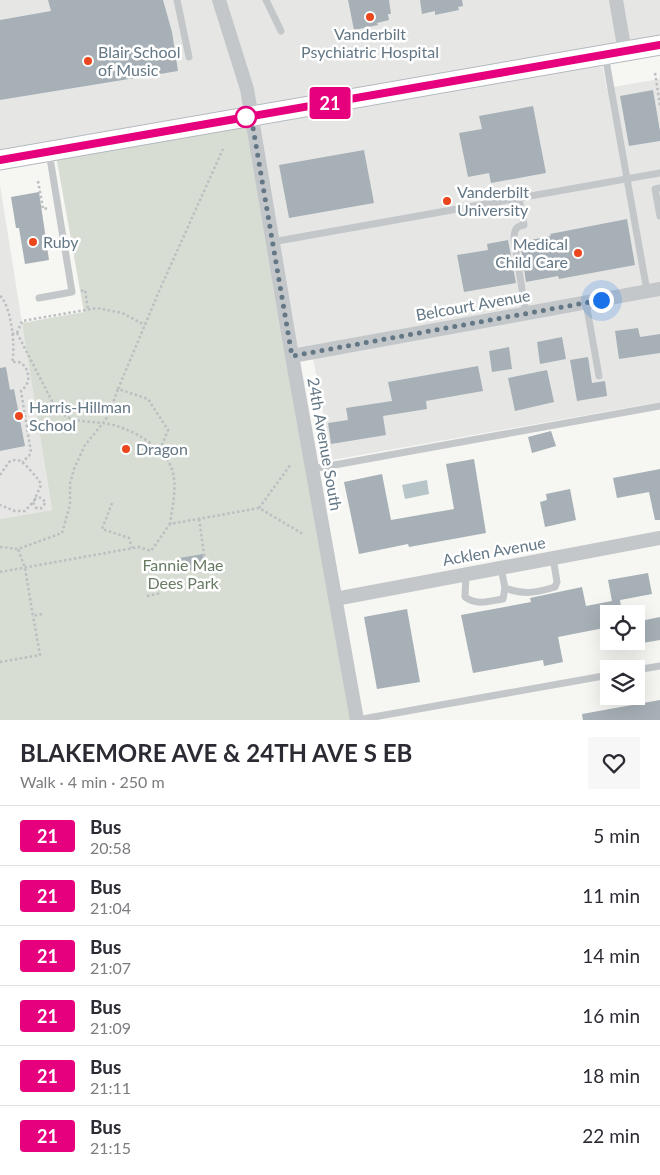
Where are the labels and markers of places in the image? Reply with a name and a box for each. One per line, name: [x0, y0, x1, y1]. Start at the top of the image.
marker: Vanderbilt Psychiatric Hospital: [364, 11, 376, 23]
place label: Vanderbilt Psychiatric Hospital: [301, 24, 439, 61]
place label: Blair School of Music: [98, 42, 180, 79]
marker: Blair School of Music: [82, 55, 94, 67]
unlabelled marker: [235, 106, 257, 128]
place label: Vanderbilt University: [457, 182, 529, 219]
marker: Vanderbilt University: [441, 195, 453, 207]
place label: Ruby: [43, 232, 79, 251]
place label: Medical Child Care: [495, 234, 568, 271]
marker: Ruby: [27, 236, 39, 248]
marker: Medical Child Care: [572, 247, 584, 259]
place label: Harris-Hillman School: [29, 397, 131, 434]
marker: Harris-Hillman School: [13, 410, 25, 422]
place label: Dragon: [136, 439, 188, 458]
marker: Dragon: [120, 443, 132, 455]

